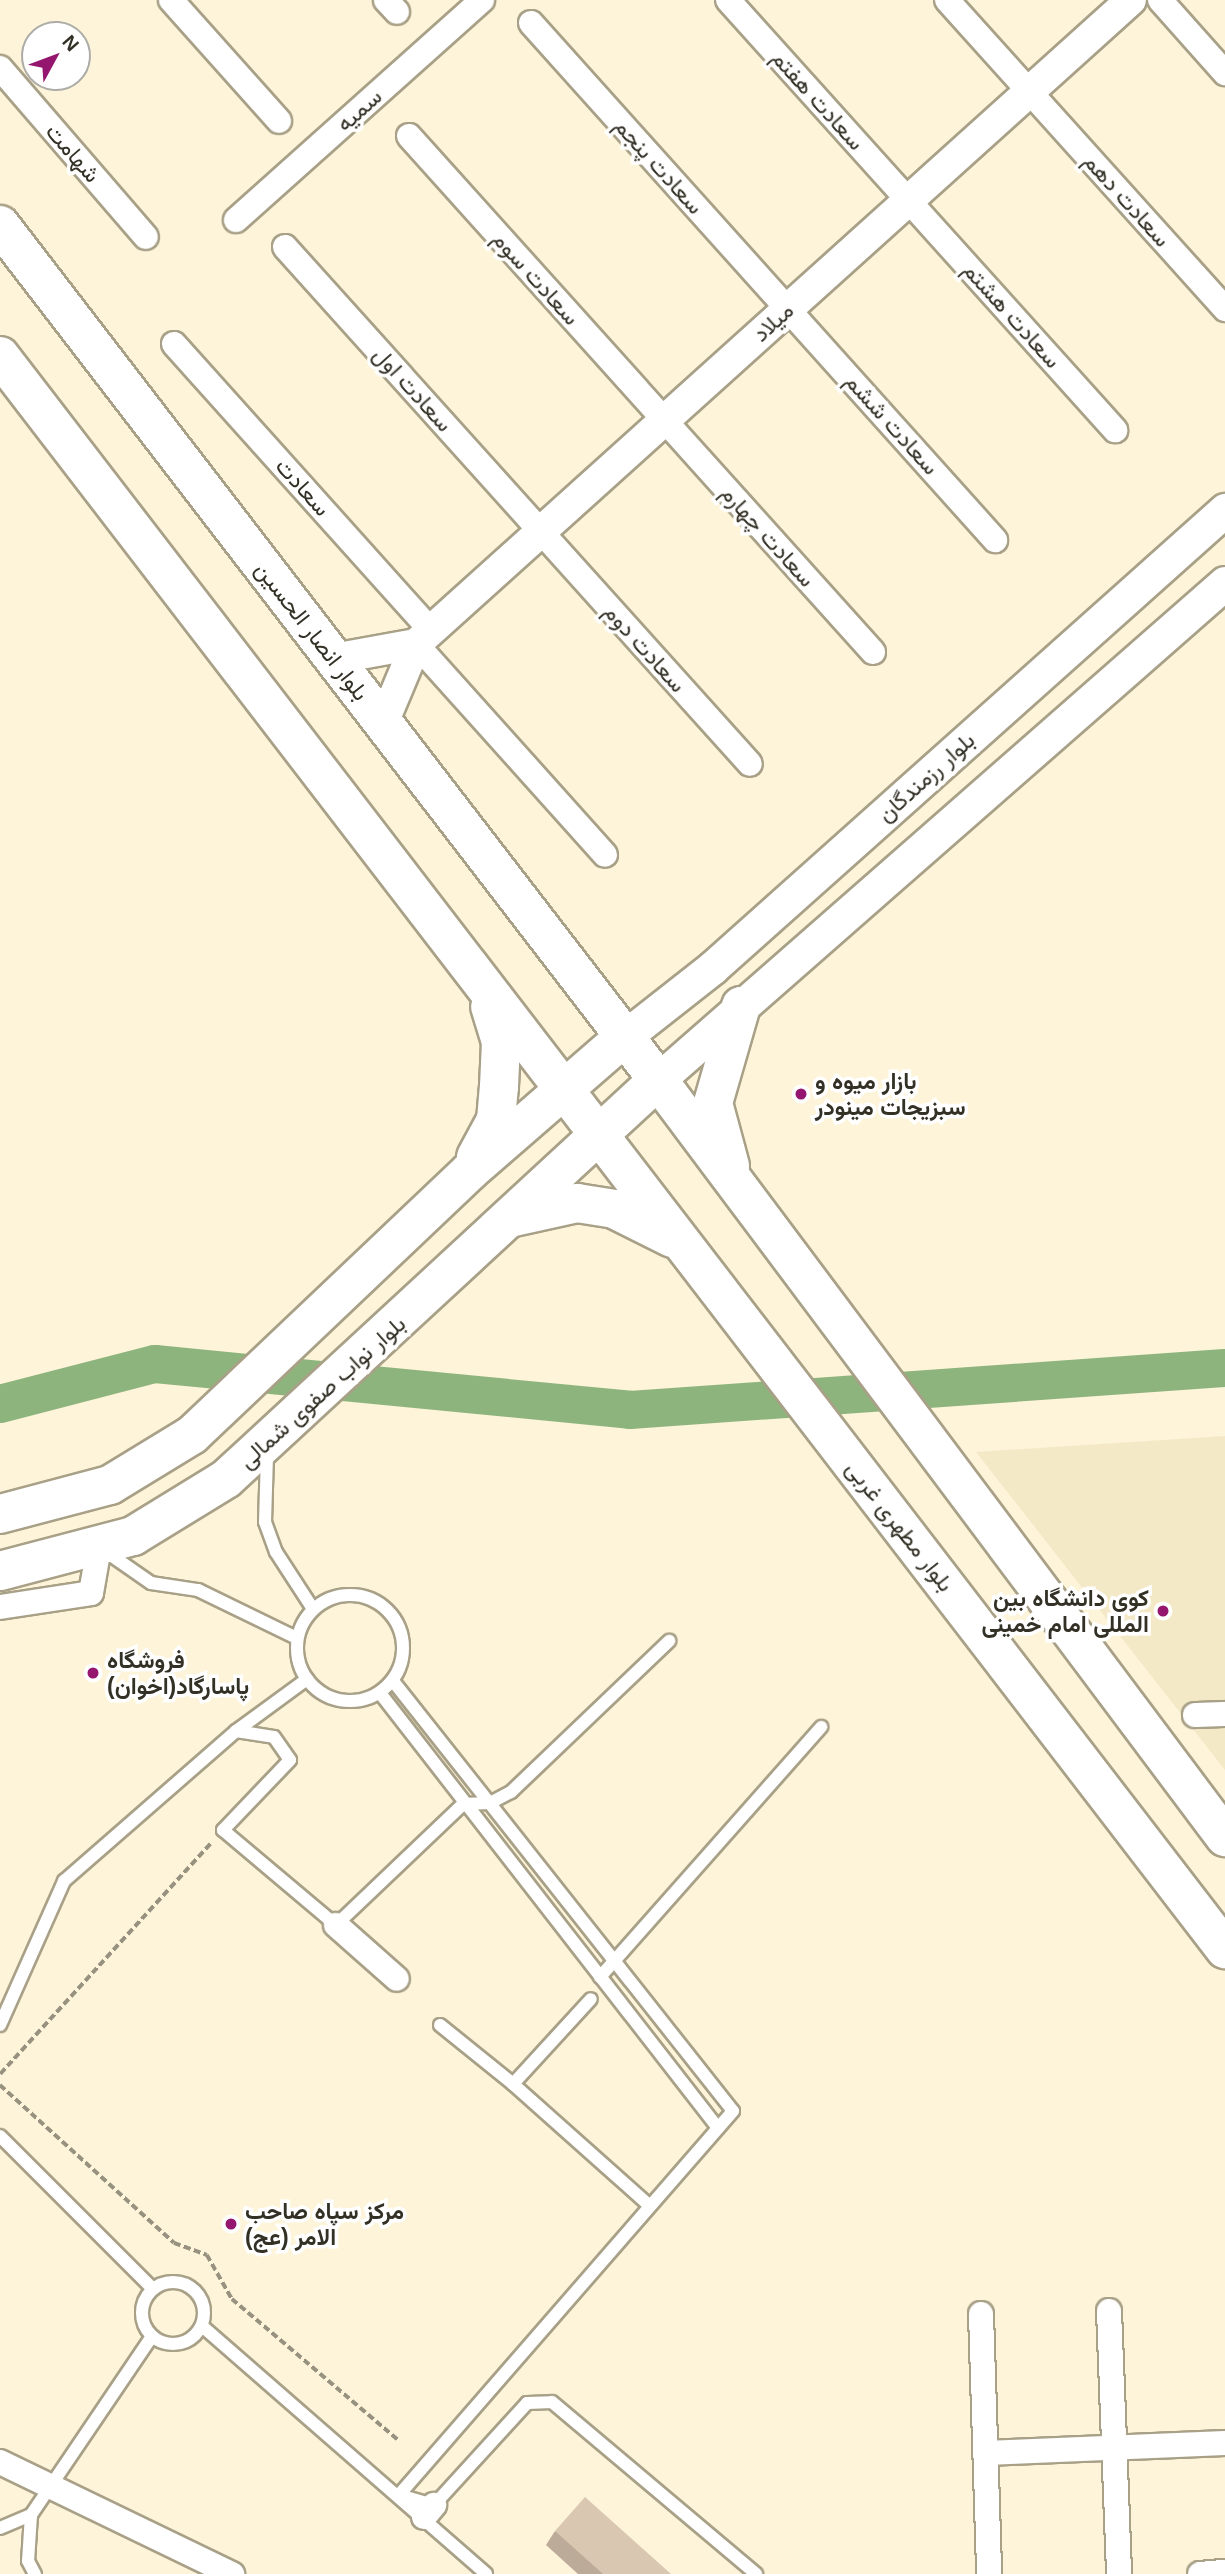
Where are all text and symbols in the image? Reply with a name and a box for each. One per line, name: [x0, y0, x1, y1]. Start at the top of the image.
north arrow: [21, 21, 91, 91]
text: N: [58, 31, 83, 55]
street label: سعادت هفتم: [766, 44, 870, 156]
street label: سمیه: [331, 82, 387, 138]
street label: سعادت پنجم: [609, 112, 709, 220]
street label: شهامت: [40, 118, 106, 188]
street label: سعادت دهم: [1078, 148, 1176, 252]
street label: سعادت سوم: [487, 225, 585, 331]
street label: سعادت هشتم: [957, 256, 1067, 374]
street label: میلاد: [747, 297, 799, 347]
street label: سعادت اول: [368, 341, 458, 437]
street label: سعادت ششم: [839, 368, 945, 480]
street label: سعادت: [270, 452, 336, 522]
street label: سعادت چهارم: [715, 479, 821, 593]
street label: بلوار انصار الحسین: [249, 556, 375, 706]
street label: سعادت دوم: [598, 598, 692, 698]
street label: بلوار رزمندگان: [872, 726, 980, 828]
place label: بازار میوه و سبزیجات مینودر: [815, 1067, 966, 1121]
marker: بازار میوه و سبزیجات مینودر: [793, 1086, 809, 1102]
street label: بلوار نواب صفوی شمالی: [233, 1310, 411, 1474]
street label: بلوار مطهری غربی: [840, 1455, 960, 1597]
place label: کوی دانشگاه بین المللی امام خمینی: [981, 1584, 1149, 1638]
marker: کوی دانشگاه بین المللی امام خمینی: [1155, 1603, 1171, 1619]
place label: فروشگاه پاسارگاد(اخوان): [107, 1646, 249, 1700]
marker: فروشگاه پاسارگاد(اخوان): [85, 1665, 101, 1681]
place label: مرکز سپاه صاحب الامر (عج): [245, 2197, 404, 2251]
marker: مرکز سپاه صاحب الامر (عج): [223, 2216, 239, 2232]

